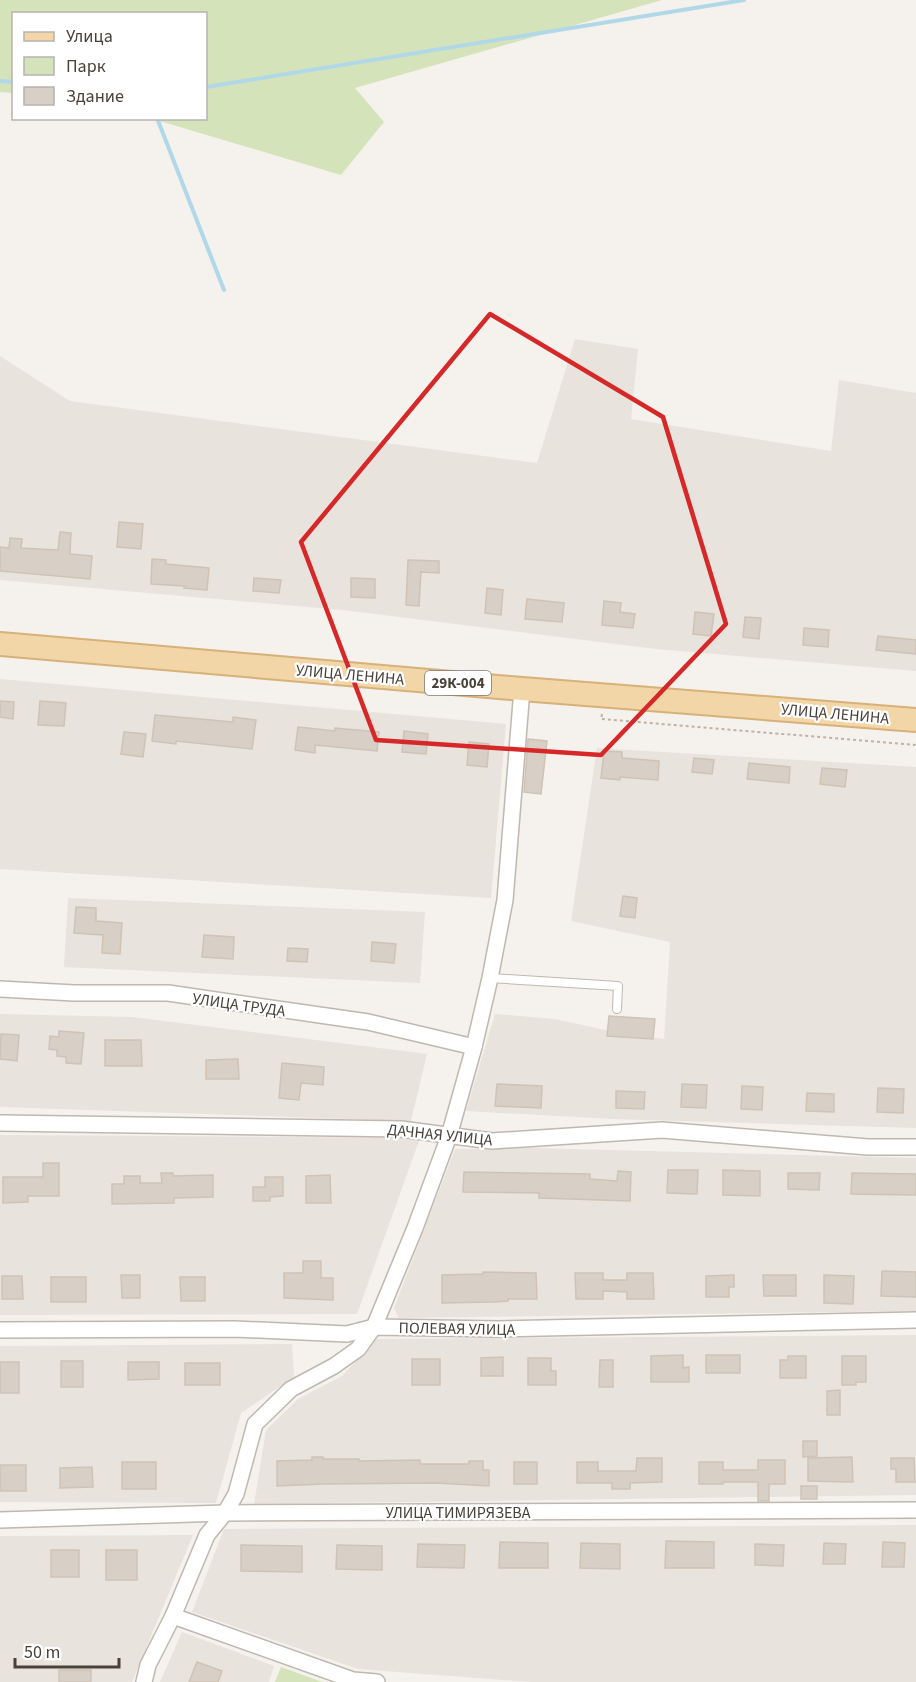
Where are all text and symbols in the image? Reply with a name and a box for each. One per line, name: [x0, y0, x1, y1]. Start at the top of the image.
legend: [12, 12, 207, 120]
text: Улица: [66, 24, 113, 49]
text: Парк: [66, 54, 106, 79]
text: Здание: [66, 84, 124, 109]
street label: УЛИЦА ЛЕНИНА: [295, 659, 405, 691]
road number: 29К-004: [425, 671, 491, 695]
street label: УЛИЦА ЛЕНИНА: [780, 698, 890, 730]
street label: УЛИЦА ТРУДА: [191, 988, 287, 1022]
street label: ДАЧНАЯ УЛИЦА: [386, 1119, 494, 1151]
street label: ПОЛЕВАЯ УЛИЦА: [398, 1317, 516, 1341]
street label: УЛИЦА ТИМИРЯЗЕВА: [386, 1502, 531, 1524]
scale bar: [15, 1631, 118, 1669]
text: 50 m: [24, 1640, 60, 1665]

